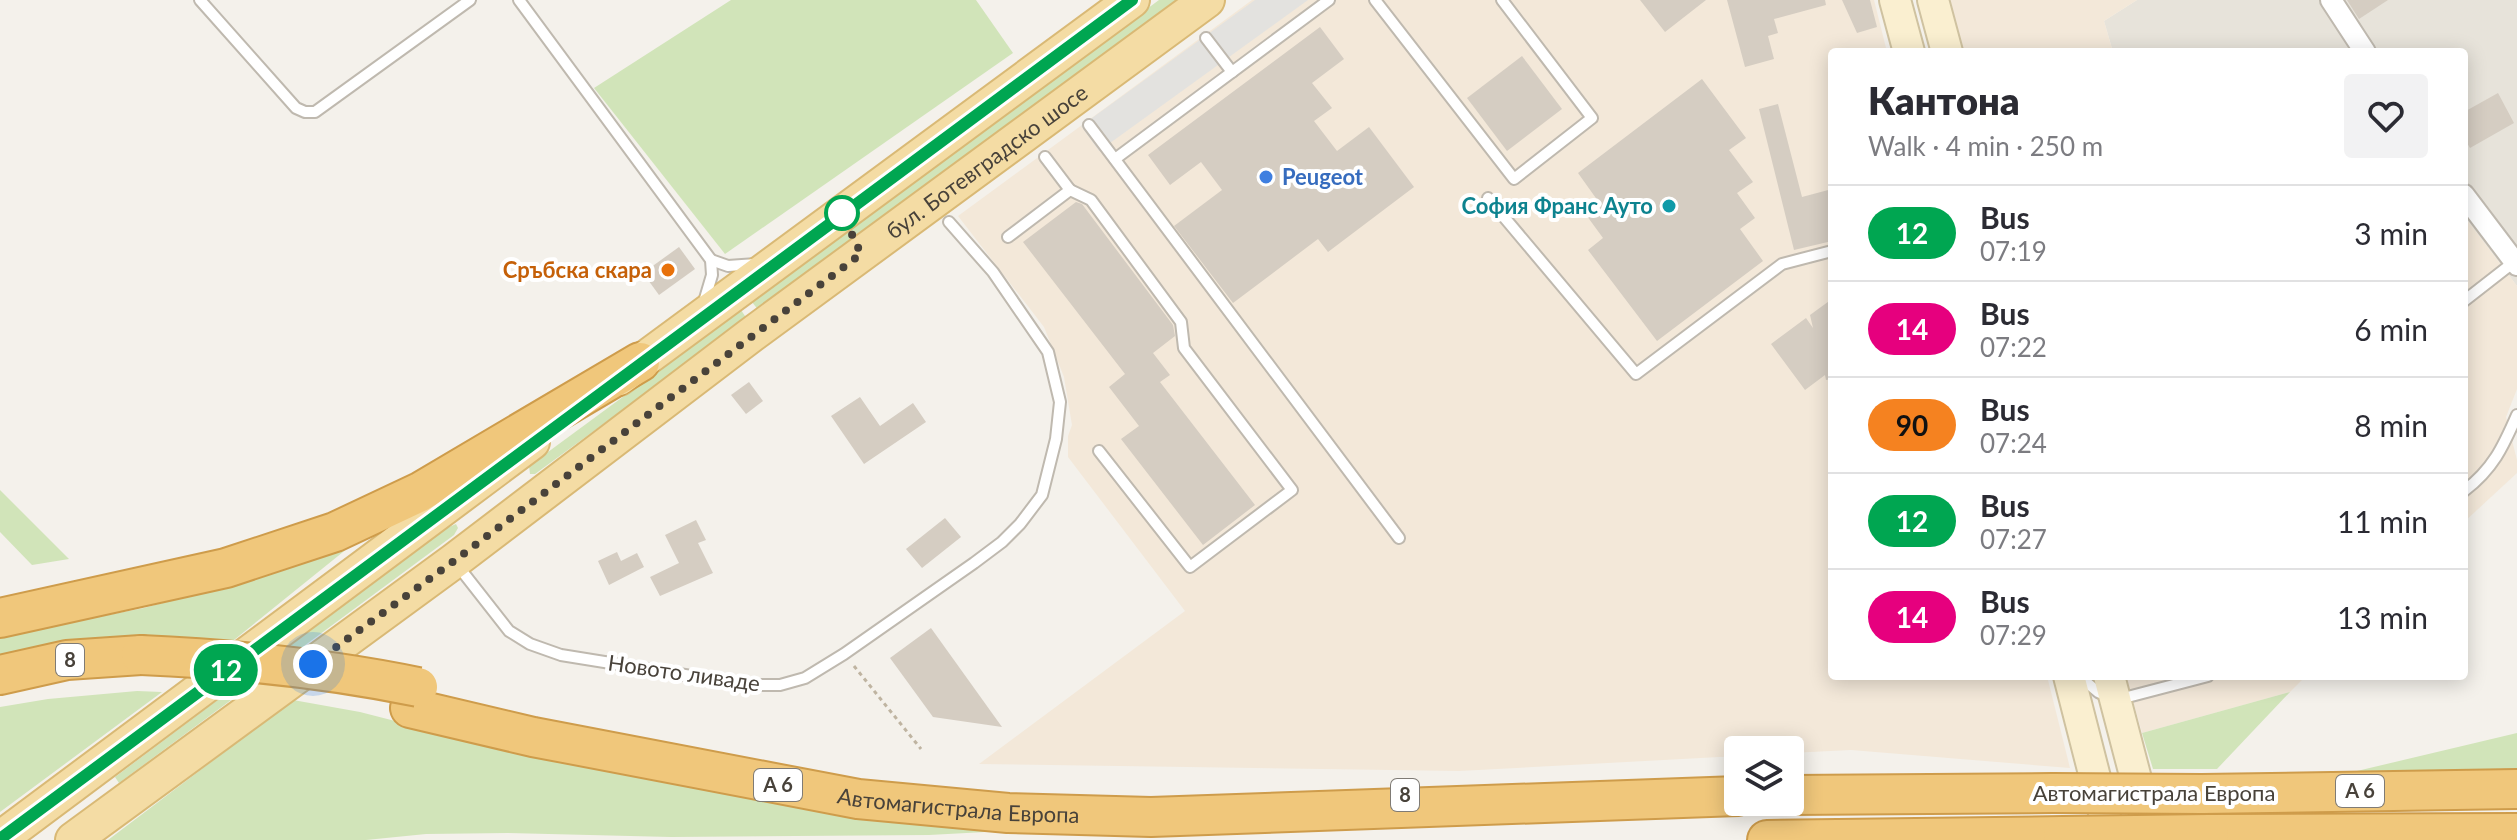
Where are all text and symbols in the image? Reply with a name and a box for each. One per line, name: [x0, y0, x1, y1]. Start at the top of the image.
button: heart: [2344, 74, 2428, 158]
text: Кантона: [1868, 77, 2020, 123]
street label: бул. Ботевградско шосе: [880, 78, 1093, 244]
text: Walk · 4 min · 250 m: [1868, 130, 2103, 162]
place label: Peugeot: [1282, 163, 1364, 190]
marker: Peugeot: [1257, 168, 1275, 186]
place label: София Франс Ауто: [1462, 192, 1653, 219]
unlabelled marker: [825, 196, 859, 230]
marker: София Франс Ауто: [1660, 197, 1678, 215]
text: Bus: [1980, 199, 2030, 235]
text: 3 min: [2354, 215, 2428, 251]
text: 12: [1896, 216, 1928, 250]
text: 07:19: [1980, 235, 2047, 267]
place label: Сръбска скара: [503, 256, 652, 283]
marker: Сръбска скара: [659, 261, 677, 279]
text: Bus: [1980, 295, 2030, 331]
text: 6 min: [2354, 311, 2428, 347]
text: 14: [1896, 312, 1928, 346]
text: 07:22: [1980, 331, 2047, 363]
text: Bus: [1980, 391, 2030, 427]
text: 8 min: [2354, 407, 2428, 443]
text: 90: [1896, 408, 1928, 442]
text: 07:24: [1980, 427, 2047, 459]
text: Bus: [1980, 487, 2030, 523]
text: 11 min: [2337, 503, 2428, 539]
text: 12: [1896, 504, 1928, 538]
text: 07:27: [1980, 523, 2047, 555]
text: Bus: [1980, 583, 2030, 619]
text: 13 min: [2337, 599, 2428, 635]
text: 14: [1896, 600, 1928, 634]
text: 07:29: [1980, 619, 2047, 651]
road number: 8: [56, 644, 84, 676]
line badge: 12: [190, 644, 262, 696]
your location: [293, 644, 333, 684]
street label: Новото ливаде: [606, 648, 762, 697]
text: 12: [210, 653, 242, 687]
map controls: [1724, 736, 1804, 816]
button: layers: [1724, 736, 1804, 816]
road number: A 6: [754, 769, 802, 801]
road number: A 6: [2336, 775, 2384, 807]
road number: 8: [1391, 779, 1419, 811]
street label: Автомагистрала Европа: [2033, 779, 2275, 806]
street label: Автомагистрала Европа: [835, 781, 1080, 828]

